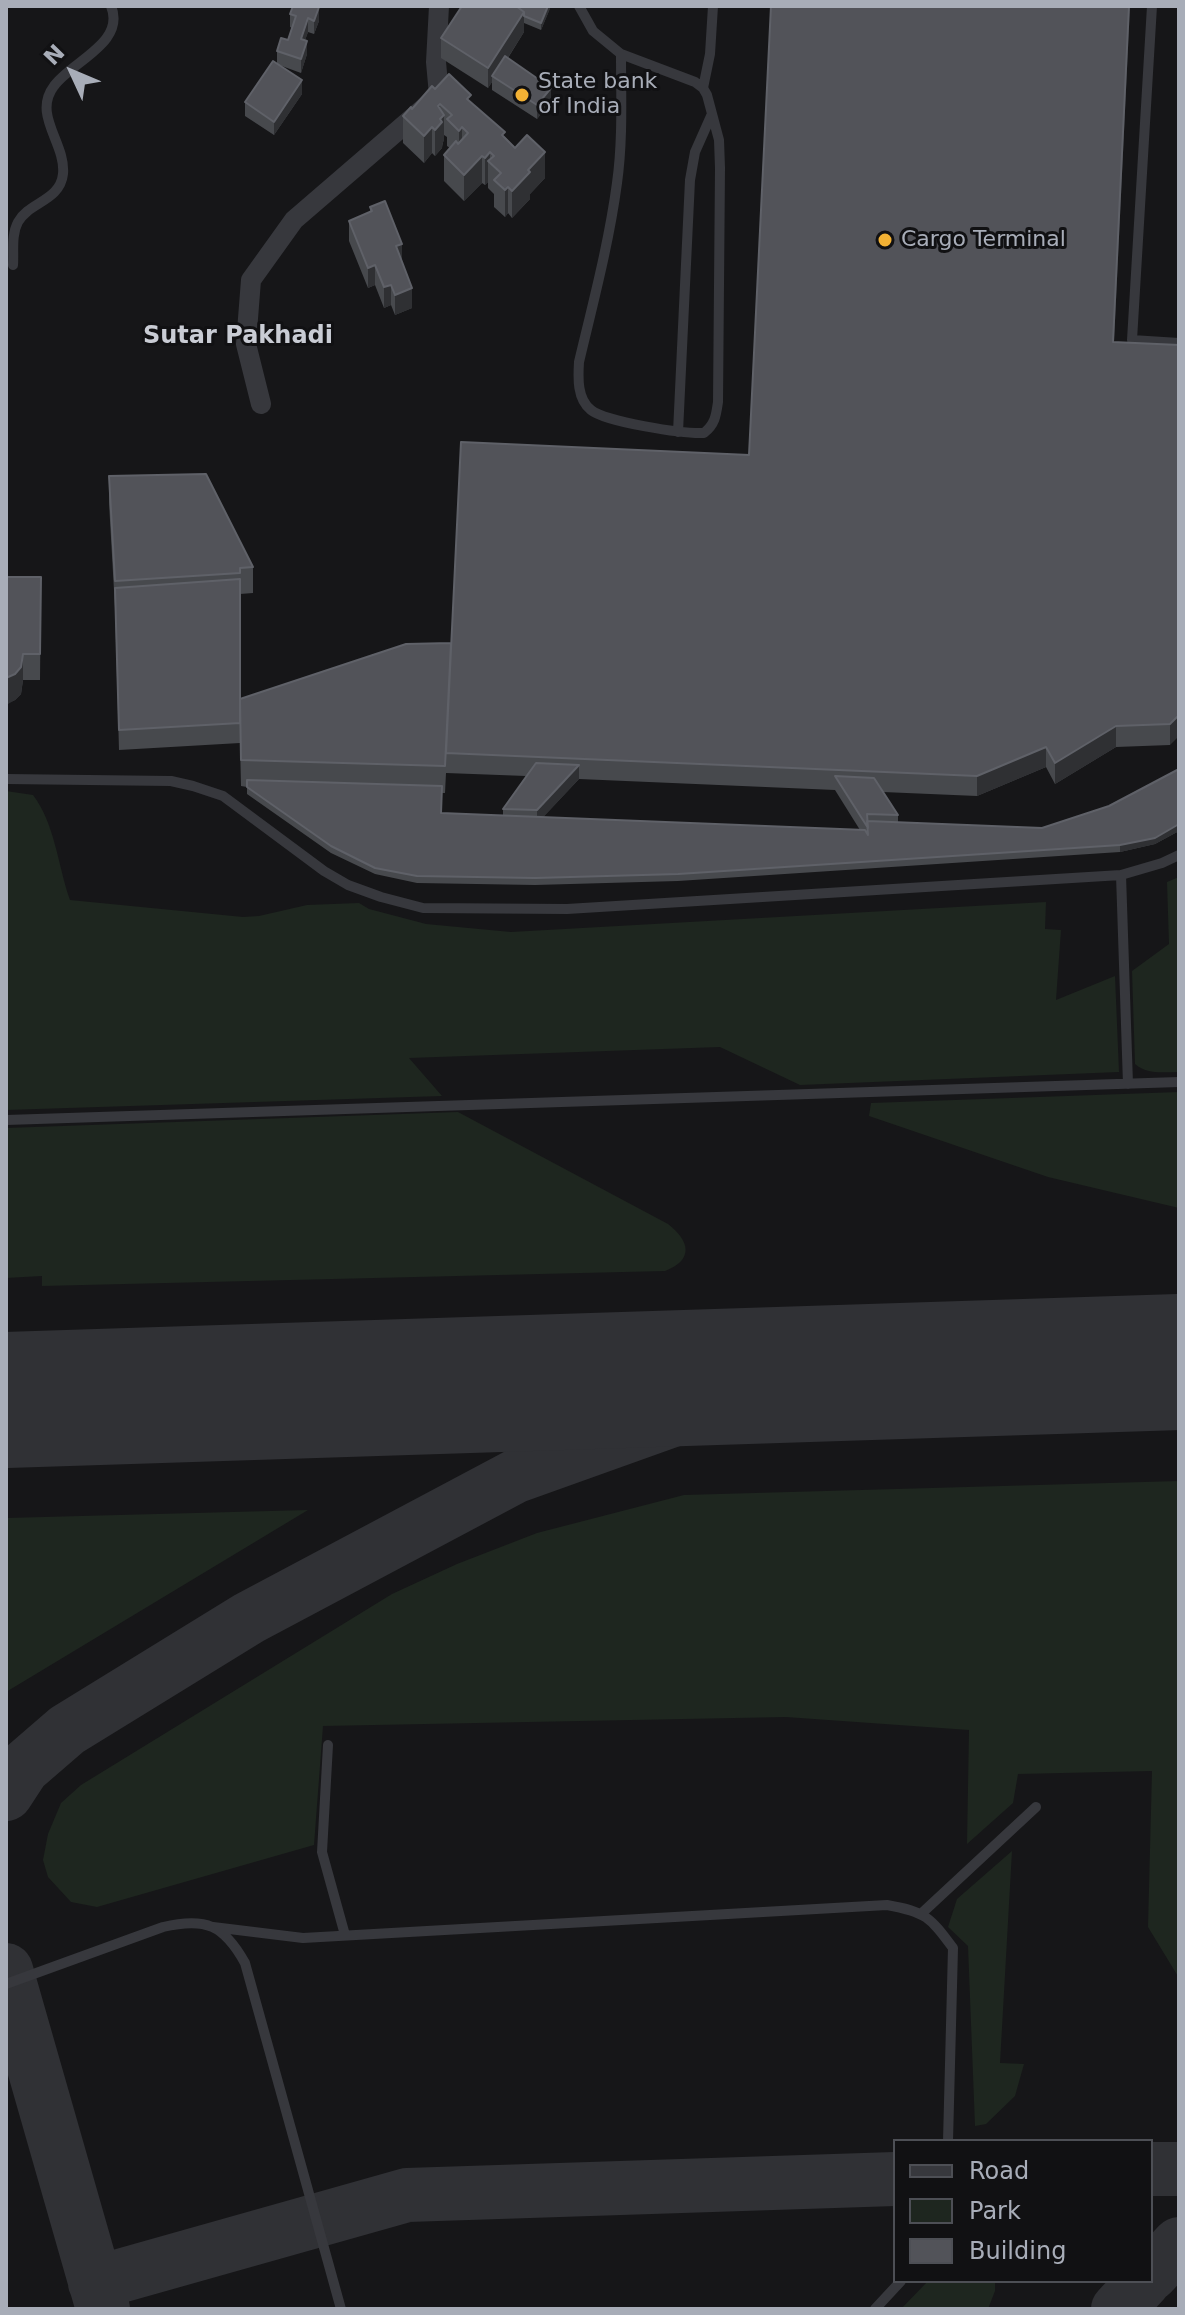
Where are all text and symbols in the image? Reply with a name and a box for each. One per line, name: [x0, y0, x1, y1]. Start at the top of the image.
north arrow: [32, 32, 112, 112]
text: N: [39, 40, 70, 70]
place label: State bank of India: [538, 69, 657, 120]
marker: State bank of India: [513, 86, 531, 104]
place label: Cargo Terminal: [901, 227, 1066, 253]
marker: Cargo Terminal: [876, 231, 894, 249]
district label: Sutar Pakhadi: [143, 323, 333, 351]
legend: [893, 2139, 1153, 2283]
text: Road: [969, 2157, 1029, 2185]
text: Park: [969, 2197, 1021, 2225]
text: Building: [969, 2237, 1066, 2265]

